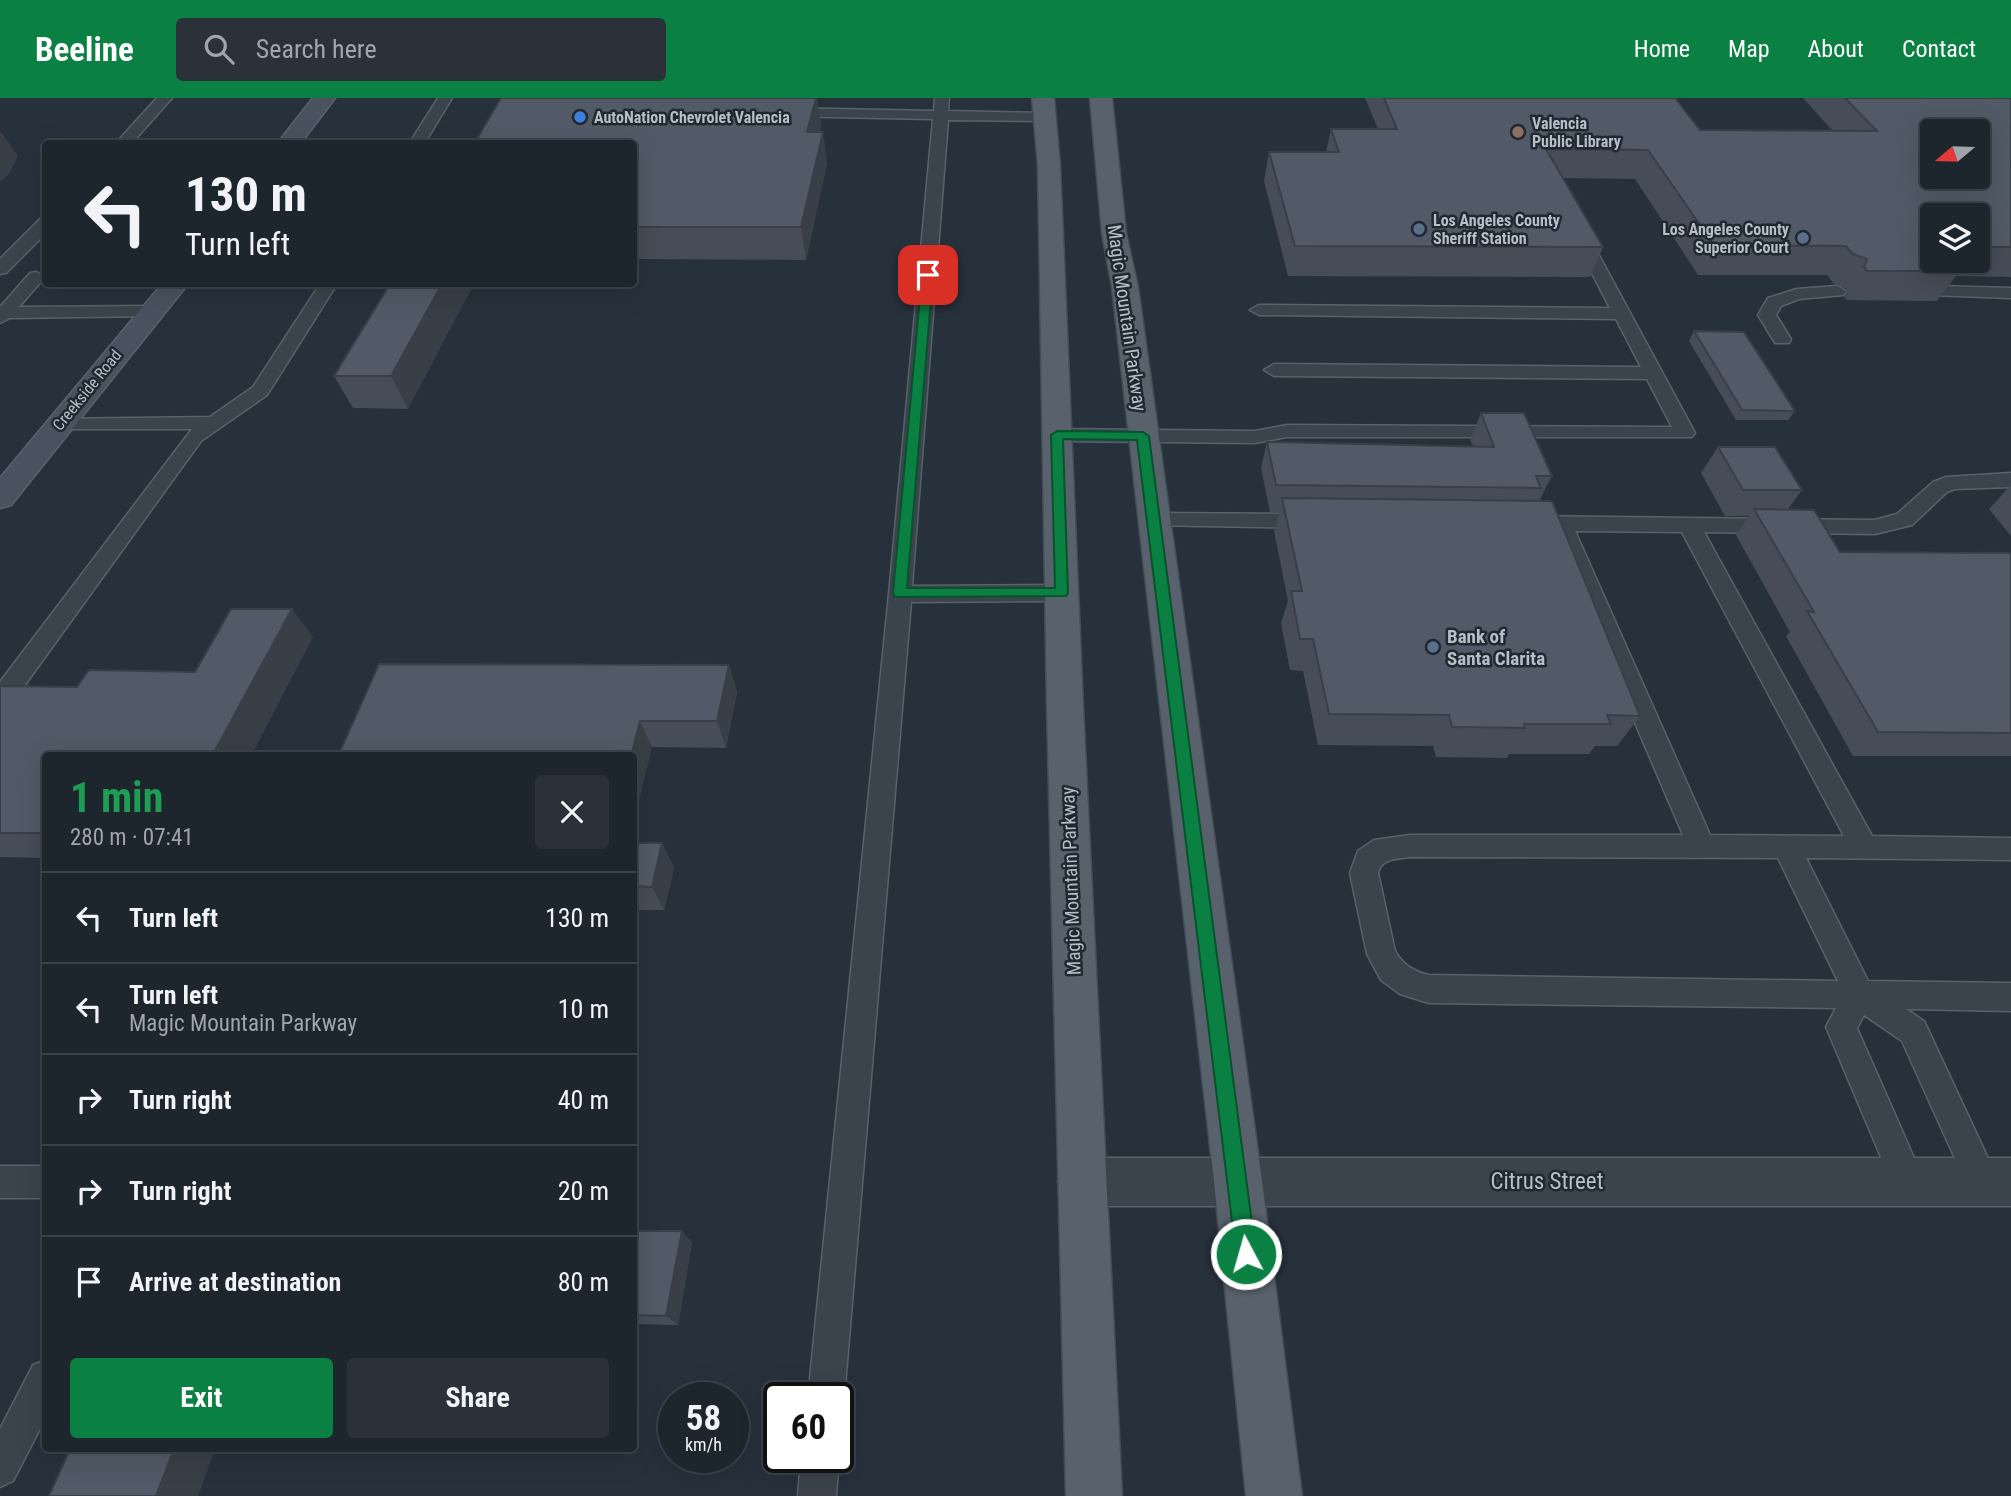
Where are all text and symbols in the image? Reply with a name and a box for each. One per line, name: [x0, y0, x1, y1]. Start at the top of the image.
search box: [176, 18, 666, 81]
text: Beeline: [35, 30, 134, 69]
icon: search: [200, 30, 238, 68]
text: Search here: [256, 34, 377, 64]
text: Home: [1634, 35, 1690, 63]
text: Map: [1728, 35, 1770, 63]
text: About: [1808, 35, 1864, 63]
text: Contact: [1902, 35, 1976, 63]
place label: AutoNation Chevrolet Valencia: [594, 108, 790, 127]
marker: AutoNation Chevrolet Valencia: [572, 109, 588, 125]
place label: Valencia Public Library: [1532, 114, 1621, 151]
north arrow: [1920, 119, 1990, 189]
map controls: [1920, 119, 1990, 273]
marker: Valencia Public Library: [1510, 124, 1526, 140]
text: 130 m: [185, 166, 307, 223]
icon: left: [70, 168, 161, 259]
button: layers: [1920, 203, 1990, 273]
place label: Los Angeles County Sheriff Station: [1433, 211, 1560, 248]
place label: Los Angeles County Superior Court: [1662, 220, 1789, 257]
marker: Los Angeles County Sheriff Station: [1411, 221, 1427, 237]
street label: Magic Mountain Parkway: [1103, 223, 1152, 413]
text: Turn left: [185, 225, 290, 263]
marker: Los Angeles County Superior Court: [1795, 230, 1811, 246]
pin: [898, 245, 958, 305]
icon: arrive: [909, 256, 947, 294]
street label: Creekside Road: [49, 346, 125, 434]
place label: Bank of Santa Clarita: [1447, 625, 1545, 670]
marker: Bank of Santa Clarita: [1425, 639, 1441, 655]
text: 1 min: [70, 773, 163, 822]
button: close: [535, 775, 609, 849]
street label: Magic Mountain Parkway: [1056, 786, 1086, 976]
text: 280 m · 07:41: [70, 824, 194, 851]
icon: left: [70, 899, 108, 937]
text: Turn left: [129, 903, 218, 933]
text: 130 m: [545, 903, 609, 933]
text: Turn left: [129, 980, 218, 1010]
icon: left: [70, 990, 108, 1028]
text: 10 m: [558, 994, 609, 1024]
text: Magic Mountain Parkway: [129, 1010, 357, 1037]
icon: right: [70, 1081, 108, 1119]
text: Turn right: [129, 1085, 231, 1115]
text: 40 m: [558, 1085, 609, 1115]
street label: Citrus Street: [1491, 1168, 1603, 1195]
icon: right: [70, 1172, 108, 1210]
text: Turn right: [129, 1176, 231, 1206]
text: 20 m: [558, 1176, 609, 1206]
position arrow: [1209, 1217, 1283, 1291]
icon: arrive: [70, 1263, 108, 1301]
text: Arrive at destination: [129, 1267, 341, 1297]
text: 80 m: [558, 1267, 609, 1297]
button: Exit: [70, 1358, 333, 1438]
button: Share: [347, 1358, 609, 1438]
speed limit sign: 60: [763, 1382, 854, 1473]
text: 58: [686, 1398, 721, 1439]
text: km/h: [685, 1434, 722, 1455]

